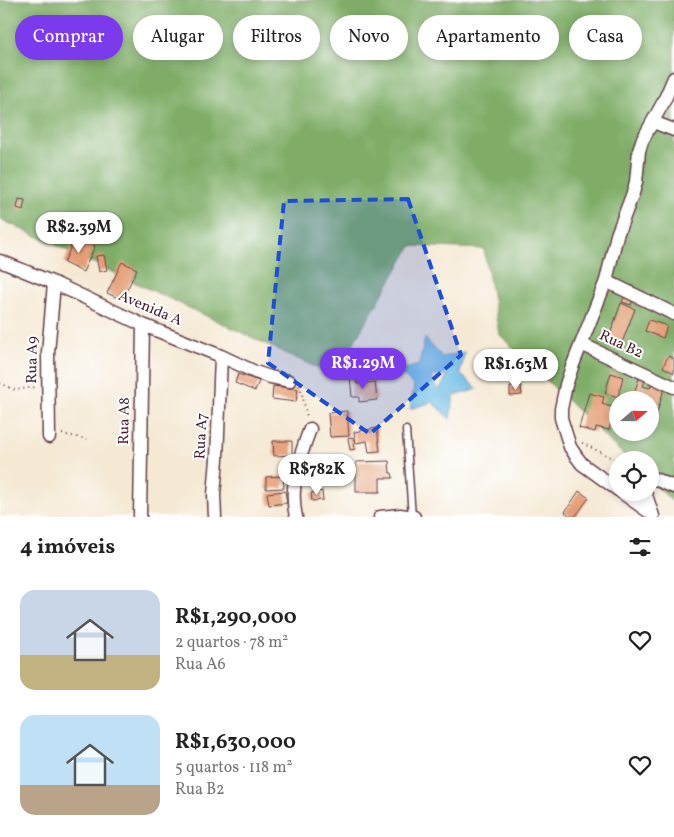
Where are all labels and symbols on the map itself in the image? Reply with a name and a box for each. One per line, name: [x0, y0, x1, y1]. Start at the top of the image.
pin: R$2.39M: [33, 212, 125, 254]
street label: Avenida A: [115, 286, 186, 332]
street label: Rua B2: [595, 326, 647, 364]
street label: Rua A9: [22, 336, 44, 384]
pin: R$1.29M: [317, 348, 409, 390]
pin: R$1.63M: [470, 348, 562, 391]
north arrow: [609, 391, 659, 441]
street label: Rua A8: [114, 397, 136, 445]
street label: Rua A7: [190, 412, 214, 460]
pin: R$782K: [276, 454, 358, 496]

